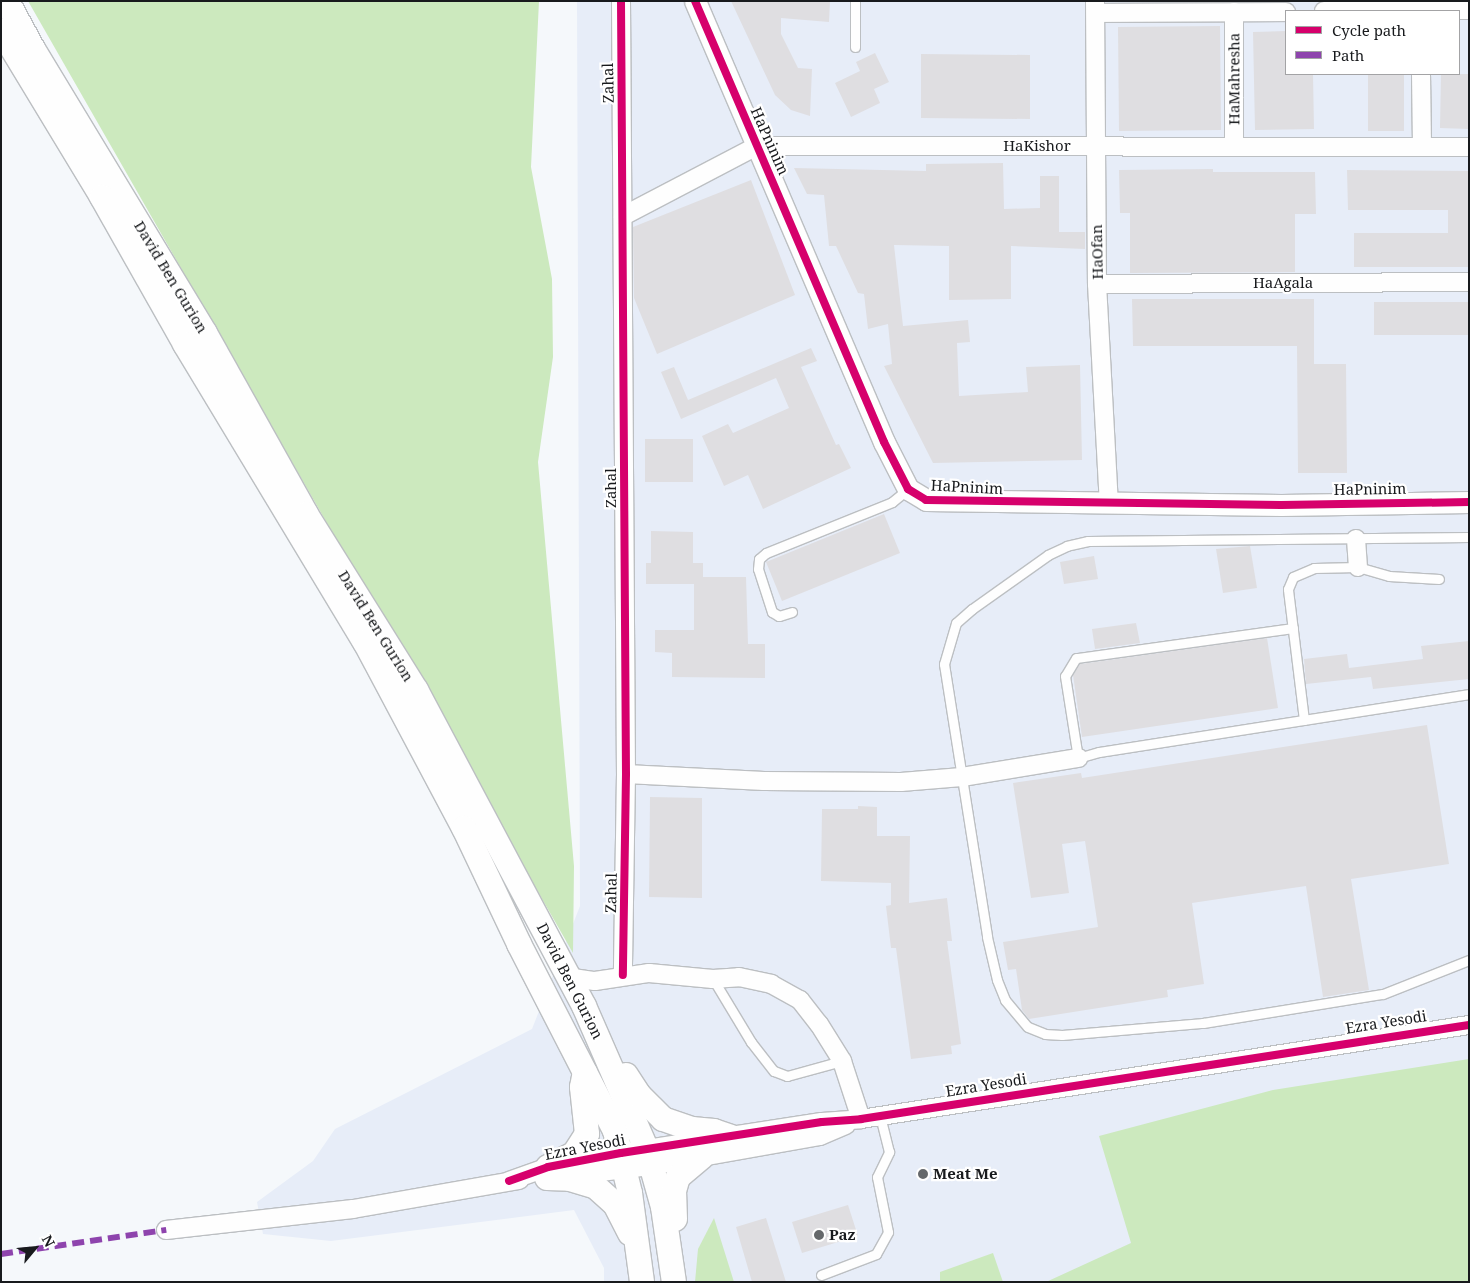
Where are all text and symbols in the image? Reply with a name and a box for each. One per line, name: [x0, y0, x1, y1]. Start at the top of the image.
legend: [1285, 10, 1460, 75]
text: Cycle path: [1332, 20, 1406, 40]
street label: HaMahresha: [1225, 33, 1243, 125]
text: Path: [1332, 45, 1364, 65]
street label: Zahal: [599, 63, 617, 103]
street label: HaPninim: [747, 104, 793, 178]
street label: HaKishor: [1003, 137, 1071, 155]
street label: David Ben Gurion: [130, 218, 212, 336]
street label: HaOfan: [1088, 224, 1106, 280]
street label: HaAgala: [1253, 274, 1313, 292]
street label: Zahal: [602, 468, 620, 508]
street label: HaPninim: [930, 476, 1004, 498]
street label: HaPninim: [1334, 479, 1406, 499]
street label: David Ben Gurion: [335, 567, 417, 685]
street label: Zahal: [602, 873, 620, 913]
street label: David Ben Gurion: [533, 920, 607, 1042]
street label: Ezra Yesodi: [1344, 1007, 1428, 1037]
street label: Ezra Yesodi: [944, 1070, 1028, 1100]
street label: Ezra Yesodi: [543, 1130, 627, 1164]
place label: Meat Me: [933, 1165, 998, 1183]
marker: Meat Me: [917, 1168, 929, 1180]
north arrow: [10, 1223, 60, 1273]
place label: Paz: [829, 1226, 856, 1244]
marker: Paz: [813, 1229, 825, 1241]
text: N: [38, 1231, 60, 1250]

